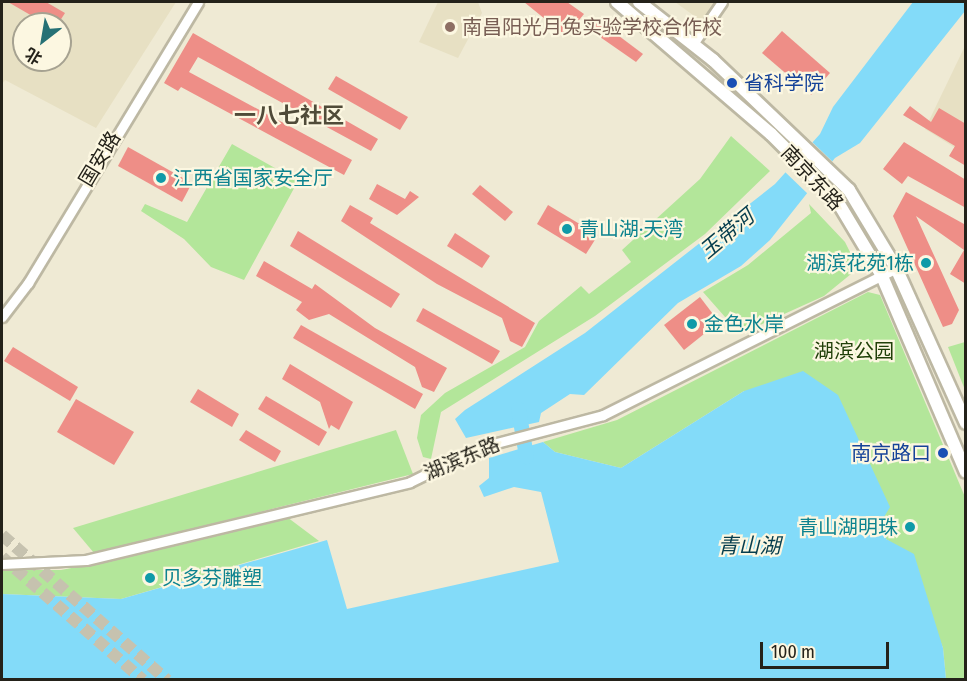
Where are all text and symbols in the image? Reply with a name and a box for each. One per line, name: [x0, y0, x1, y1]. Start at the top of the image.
north arrow: [12, 12, 72, 72]
place label: 南昌阳光月兔实验学校合作校: [462, 15, 722, 39]
marker: 南昌阳光月兔实验学校合作校: [443, 20, 457, 34]
text: 北: [22, 44, 45, 68]
place label: 省科学院: [744, 71, 824, 95]
marker: 省科学院: [725, 76, 739, 90]
district label: 一八七社区: [234, 103, 344, 129]
street label: 国安路: [74, 127, 126, 191]
street label: 南京东路: [776, 141, 848, 215]
place label: 江西省国家安全厅: [173, 166, 333, 190]
marker: 江西省国家安全厅: [154, 171, 168, 185]
water label: 玉带河: [695, 204, 759, 264]
place label: 青山湖·天湾: [579, 217, 683, 241]
marker: 青山湖·天湾: [560, 222, 574, 236]
place label: 湖滨花苑1栋: [806, 251, 914, 275]
marker: 湖滨花苑1栋: [919, 256, 933, 270]
place label: 金色水岸: [704, 312, 784, 336]
marker: 金色水岸: [685, 317, 699, 331]
park label: 湖滨公园: [814, 339, 894, 363]
street label: 湖滨东路: [420, 432, 504, 486]
place label: 南京路口: [851, 441, 931, 465]
marker: 南京路口: [936, 446, 950, 460]
place label: 青山湖明珠: [798, 515, 898, 539]
marker: 青山湖明珠: [903, 520, 917, 534]
water label: 青山湖: [718, 533, 780, 559]
place label: 贝多芬雕塑: [162, 566, 262, 590]
marker: 贝多芬雕塑: [143, 571, 157, 585]
scale bar: [763, 630, 892, 668]
text: 100 m: [771, 641, 815, 663]

